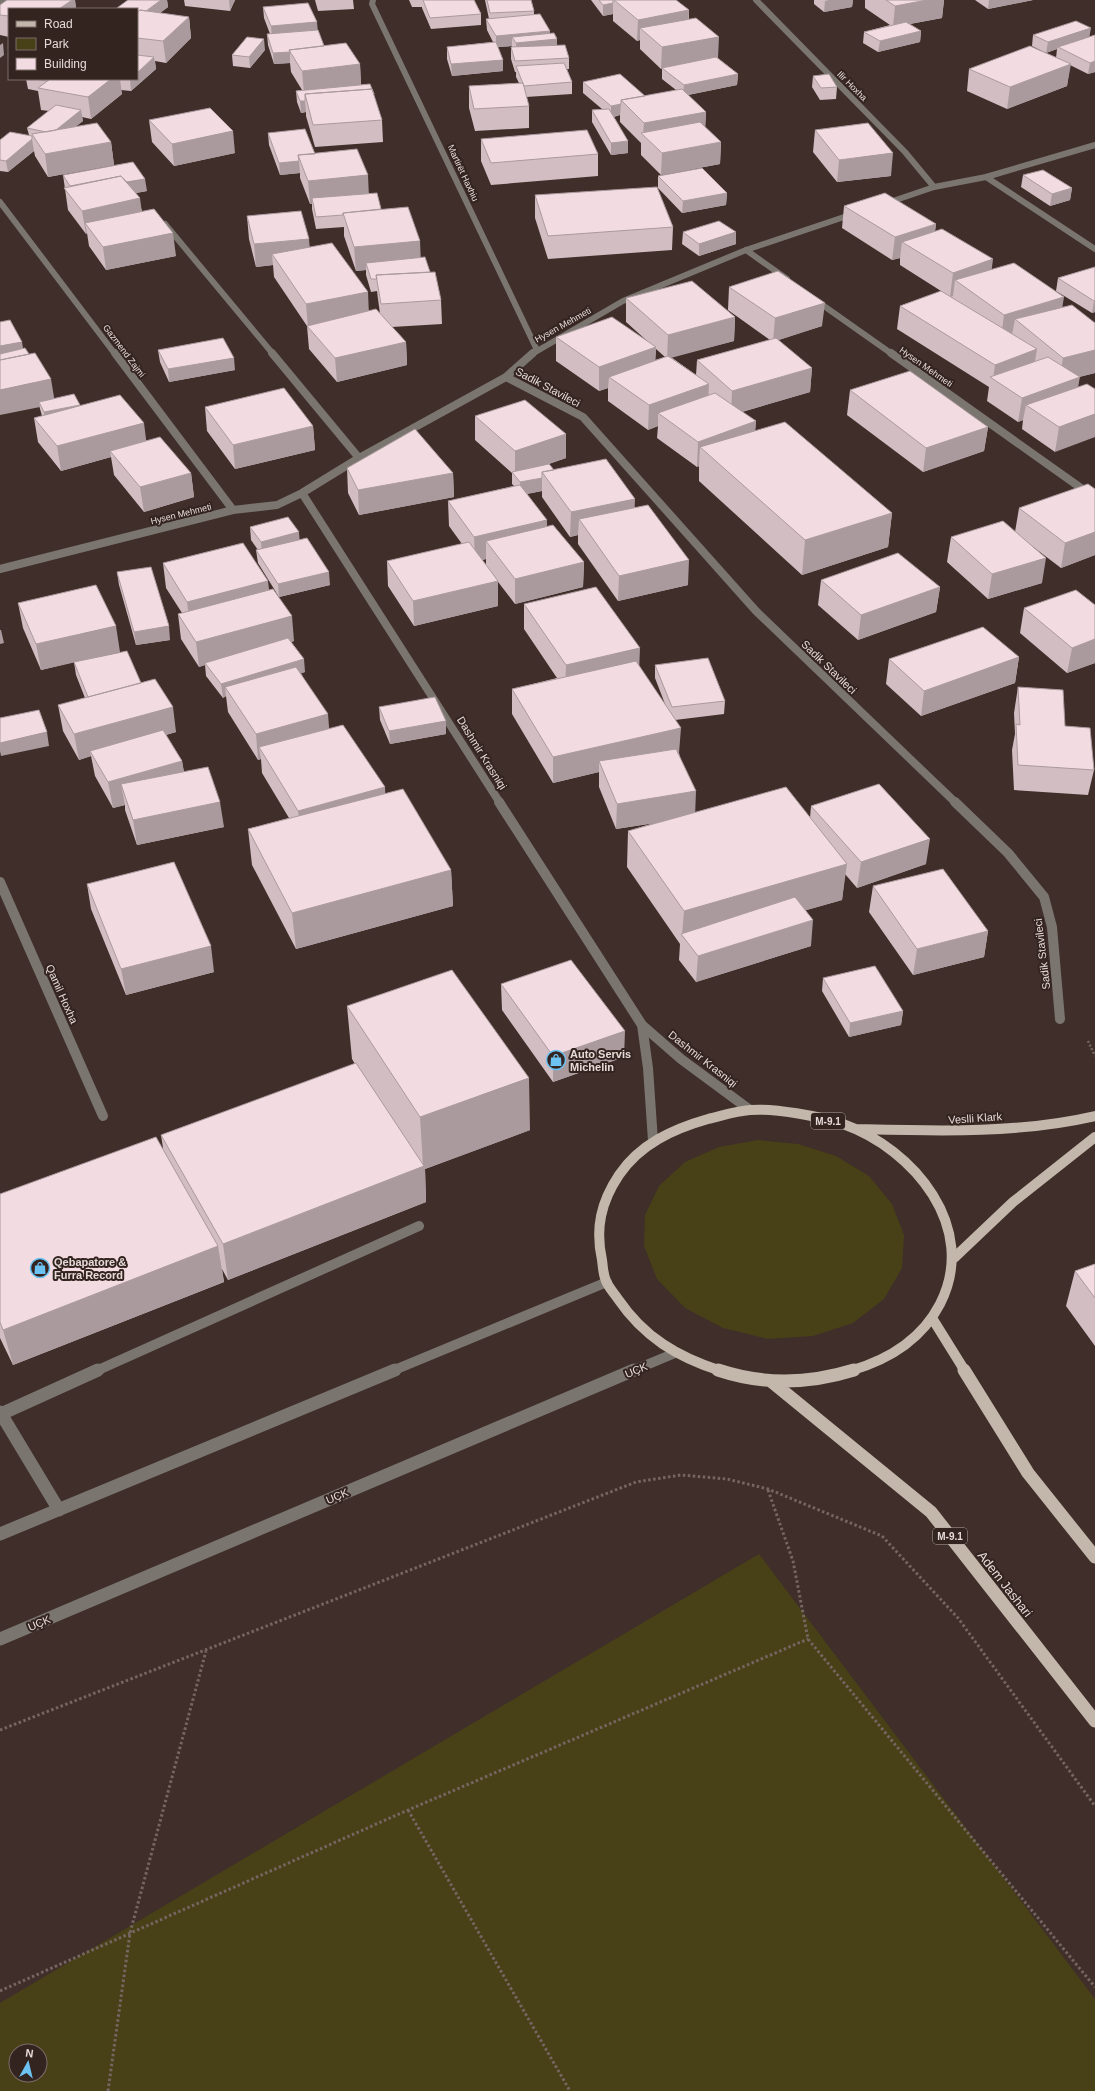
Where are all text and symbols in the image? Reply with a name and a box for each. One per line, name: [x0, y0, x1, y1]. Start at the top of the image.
legend: [8, 8, 138, 80]
text: Road: [44, 17, 73, 31]
text: Park: [44, 37, 70, 51]
text: Building: [44, 57, 87, 71]
street label: Ilir Hoxha: [835, 69, 869, 103]
street label: Martirët Haxhiu: [446, 143, 480, 203]
street label: Hysen Mehmeti: [533, 305, 593, 345]
street label: Gazmend Zajmi: [101, 323, 147, 379]
street label: Hysen Mehmeti: [898, 345, 954, 389]
street label: Sadik Stavileci: [514, 365, 582, 409]
street label: Hysen Mehmeti: [149, 502, 213, 526]
street label: Sadik Stavileci: [799, 638, 859, 696]
street label: Dashmir Krasniqi: [455, 714, 509, 792]
street label: Sadik Stavileci: [1032, 918, 1052, 990]
street label: Qamil Hoxha: [44, 963, 81, 1026]
street label: Dashmir Krasniqi: [666, 1028, 740, 1090]
place label: Auto Servis Michelin: [570, 1048, 631, 1073]
shop icon: Auto Servis Michelin: [545, 1049, 567, 1071]
street label: Veslli Klark: [948, 1110, 1003, 1126]
road number: M-9.1: [811, 1113, 845, 1129]
place label: Qebapatore & Furra Record: [54, 1256, 126, 1281]
shop icon: Qebapatore & Furra Record: [29, 1257, 51, 1279]
street label: UÇK: [623, 1360, 650, 1380]
street label: UÇK: [324, 1486, 351, 1506]
road number: M-9.1: [933, 1528, 967, 1544]
street label: Adem Jashari: [975, 1548, 1035, 1620]
street label: UÇK: [26, 1613, 53, 1633]
north arrow: [8, 2043, 48, 2083]
text: N: [25, 2047, 34, 2060]

